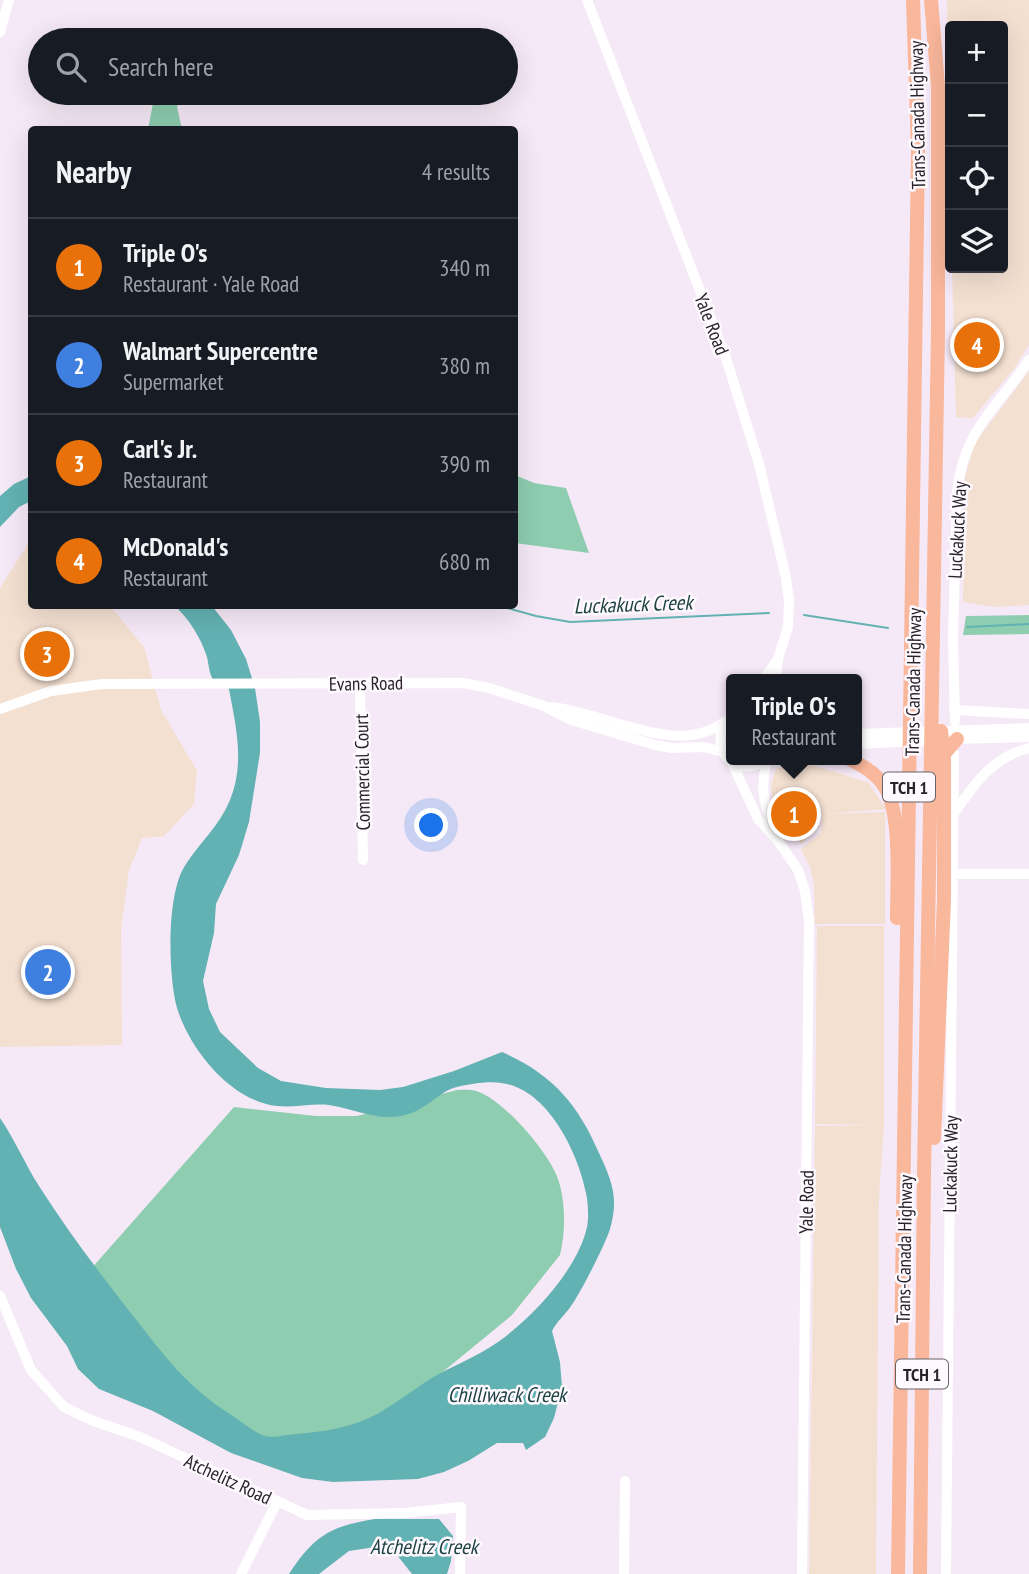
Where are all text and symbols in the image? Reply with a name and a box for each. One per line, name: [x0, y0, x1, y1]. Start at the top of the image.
map controls: [945, 21, 1008, 273]
button: +: [945, 21, 1008, 84]
search box: [28, 28, 518, 105]
street label: Trans-Canada Highway: [904, 40, 930, 190]
icon: search: [52, 48, 90, 86]
text: Search here: [108, 50, 214, 83]
button: −: [945, 84, 1008, 147]
button: locate: [945, 147, 1008, 210]
text: Nearby: [56, 152, 131, 191]
text: 4 results: [422, 157, 490, 186]
button: layers: [945, 210, 1008, 273]
text: Triple O's: [123, 236, 207, 269]
text: 1: [74, 253, 85, 282]
text: 340 m: [439, 253, 490, 282]
text: Restaurant · Yale Road: [123, 269, 299, 298]
street label: Yale Road: [689, 290, 735, 358]
pin: 4: [954, 319, 1000, 371]
text: Walmart Supercentre: [123, 334, 318, 367]
text: 2: [74, 351, 85, 380]
text: 380 m: [439, 351, 490, 380]
text: Supermarket: [123, 367, 224, 396]
text: Carl's Jr.: [123, 432, 197, 465]
text: 3: [74, 449, 85, 478]
text: 390 m: [439, 449, 490, 478]
text: Restaurant: [123, 465, 208, 494]
street label: Luckakuck Way: [942, 480, 972, 579]
text: McDonald's: [123, 530, 228, 563]
text: 4: [74, 547, 85, 576]
text: 680 m: [439, 547, 490, 576]
text: Restaurant: [123, 563, 208, 592]
water label: Luckakuck Creek: [573, 588, 696, 620]
street label: Trans-Canada Highway: [900, 607, 926, 757]
pin: 3: [24, 628, 70, 680]
street label: Evans Road: [329, 670, 403, 696]
popup: [726, 674, 862, 765]
text: Triple O's: [752, 689, 836, 722]
street label: Commercial Court: [349, 713, 375, 831]
text: Restaurant: [752, 722, 836, 751]
road number: TCH 1: [883, 772, 935, 802]
pin: 1: [771, 788, 817, 840]
your location: [414, 808, 448, 842]
pin: 2: [25, 946, 71, 998]
street label: Luckakuck Way: [937, 1114, 963, 1213]
street label: Yale Road: [793, 1170, 819, 1234]
street label: Trans-Canada Highway: [891, 1174, 917, 1324]
road number: TCH 1: [896, 1359, 948, 1388]
water label: Chilliwack Creek: [448, 1381, 569, 1408]
street label: Atchelitz Road: [181, 1448, 275, 1510]
water label: Atchelitz Creek: [370, 1533, 481, 1560]

